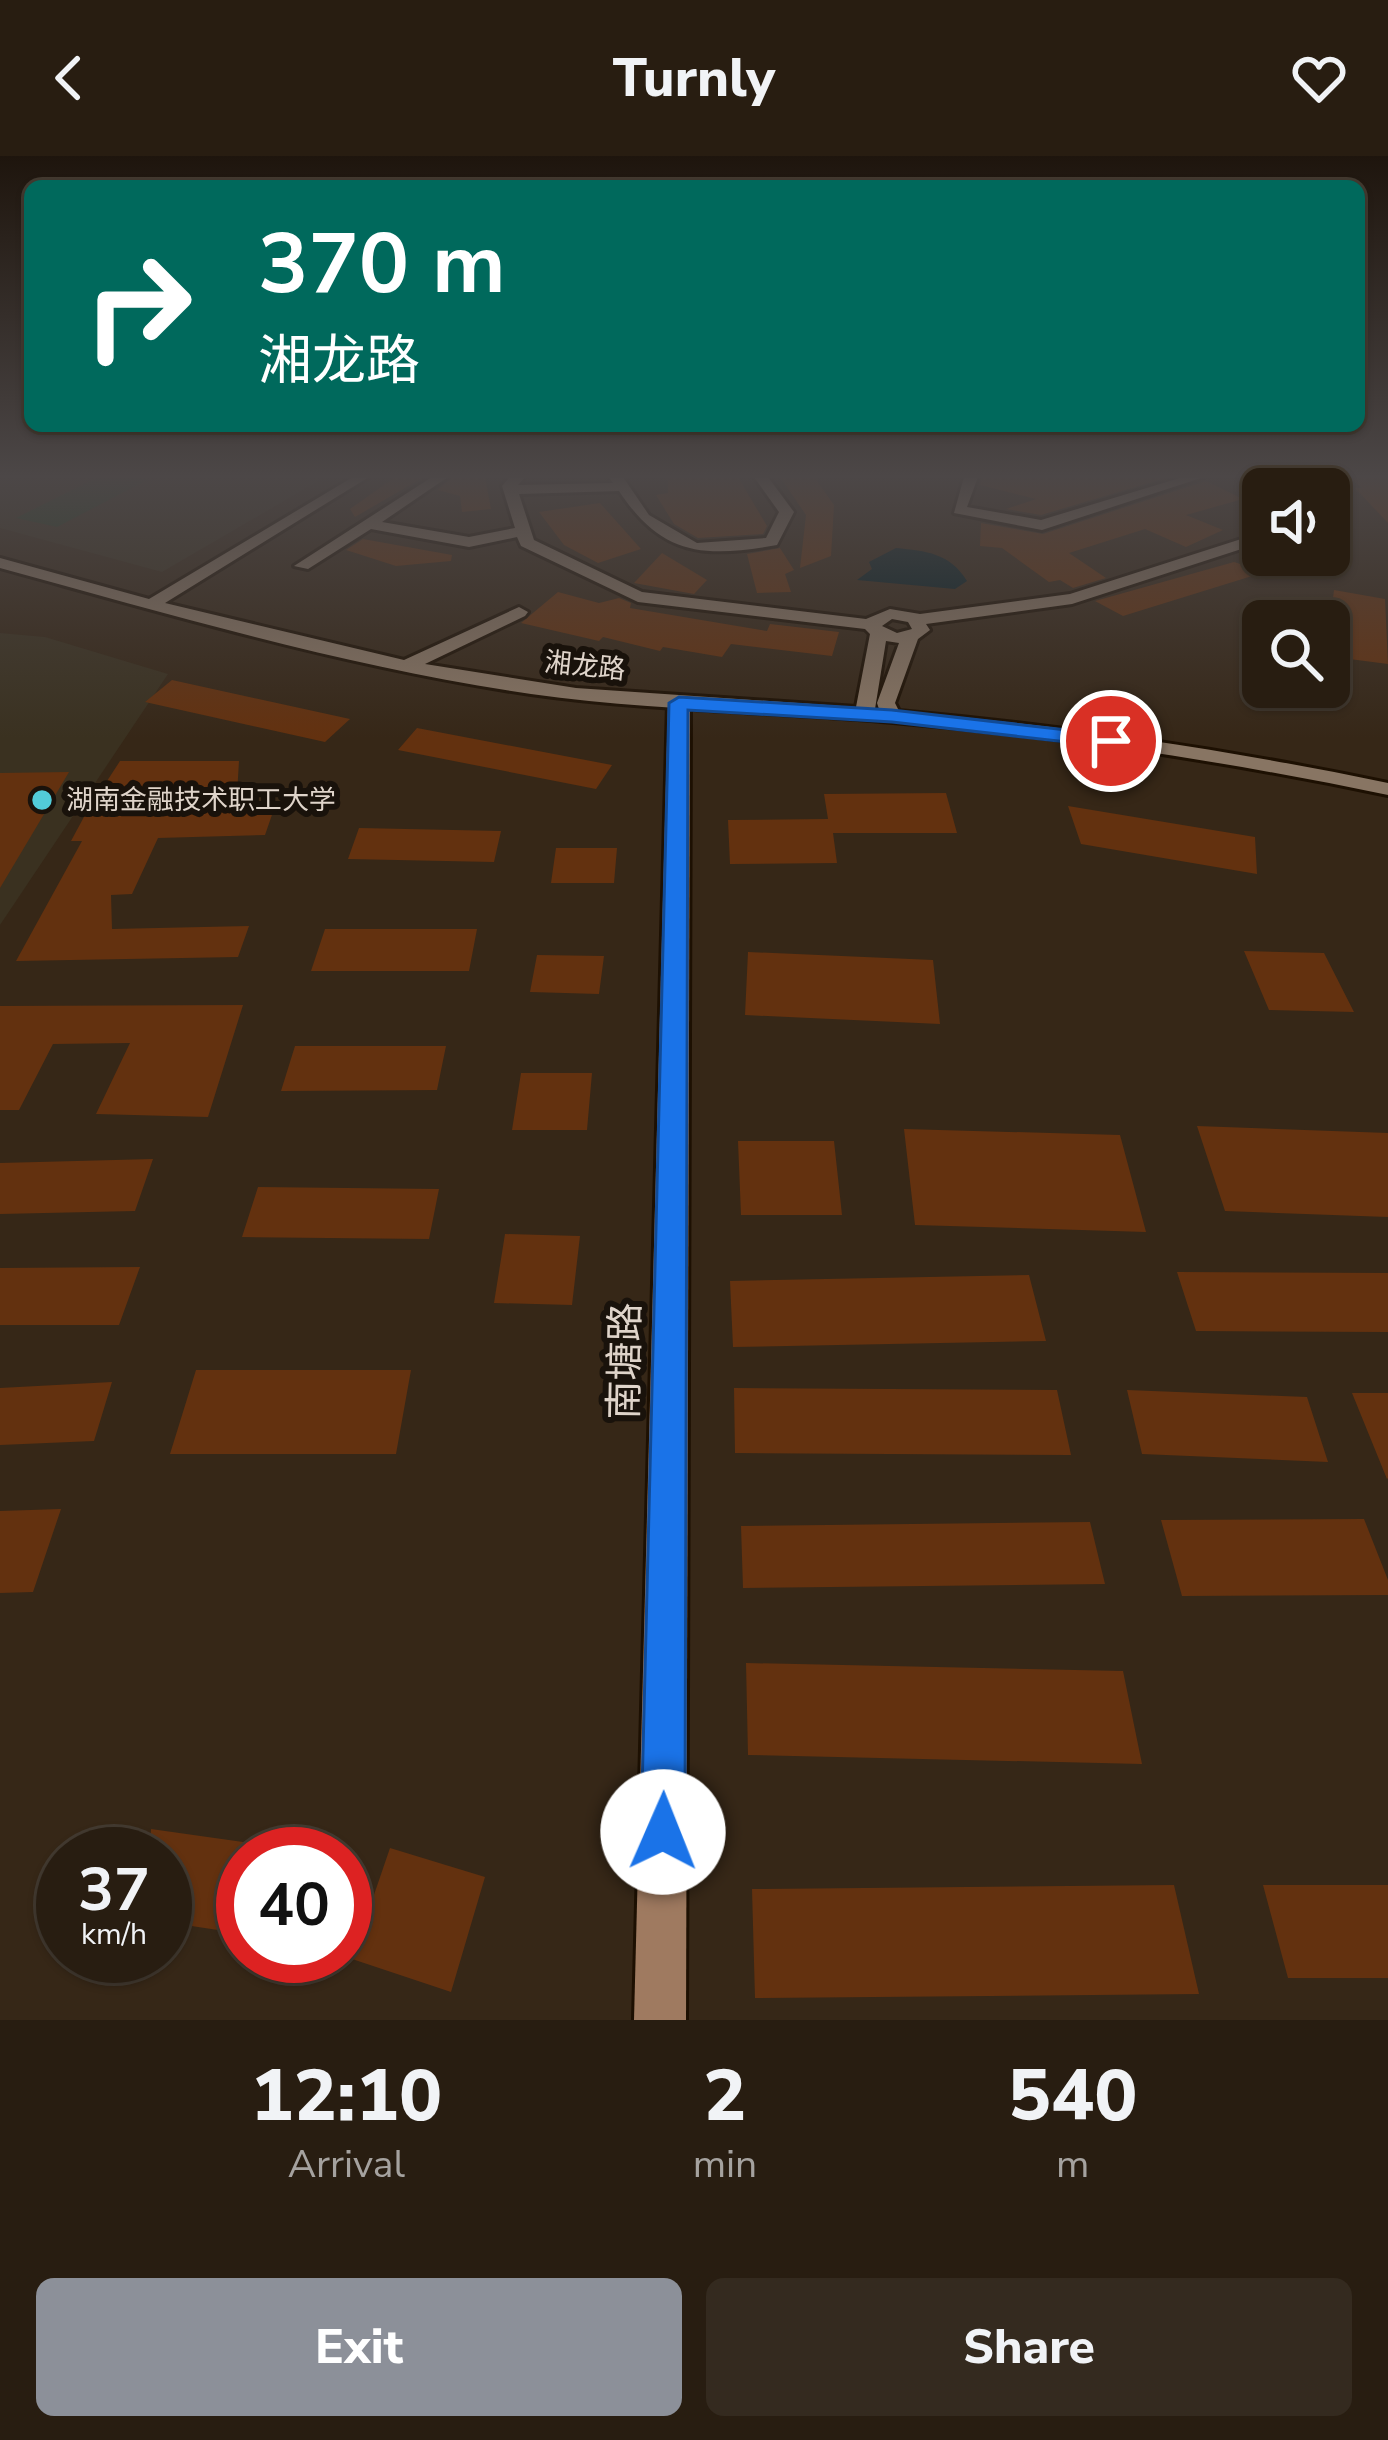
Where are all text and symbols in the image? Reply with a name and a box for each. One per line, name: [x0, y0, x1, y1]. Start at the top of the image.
text: Turnly: [613, 41, 775, 115]
icon: back: [36, 45, 102, 111]
icon: heart: [1286, 45, 1352, 111]
text: 370 m: [258, 207, 506, 322]
icon: right: [60, 228, 216, 384]
text: 湘龙路: [258, 324, 420, 398]
map controls: [1242, 468, 1350, 708]
button: sound: [1242, 468, 1350, 576]
button: search: [1242, 600, 1350, 708]
street label: 湘龙路: [543, 644, 627, 689]
pin: [1060, 690, 1162, 792]
icon: arrive: [1078, 708, 1144, 774]
place label: 湖南金融技术职工大学: [66, 782, 336, 819]
marker: 湖南金融技术职工大学: [29, 787, 55, 813]
street label: 南塘路: [598, 1302, 653, 1420]
position arrow: [600, 1769, 726, 1895]
speed limit sign: 40: [216, 1827, 372, 1983]
text: 37: [78, 1849, 150, 1931]
text: km/h: [81, 1914, 147, 1955]
text: 12:10: [251, 2047, 442, 2145]
text: 2: [703, 2047, 747, 2145]
text: 540: [1008, 2047, 1137, 2145]
text: Arrival: [288, 2138, 405, 2191]
text: min: [693, 2138, 757, 2191]
text: m: [1056, 2138, 1089, 2191]
button: Exit: [36, 2278, 682, 2416]
button: Share: [706, 2278, 1352, 2416]

